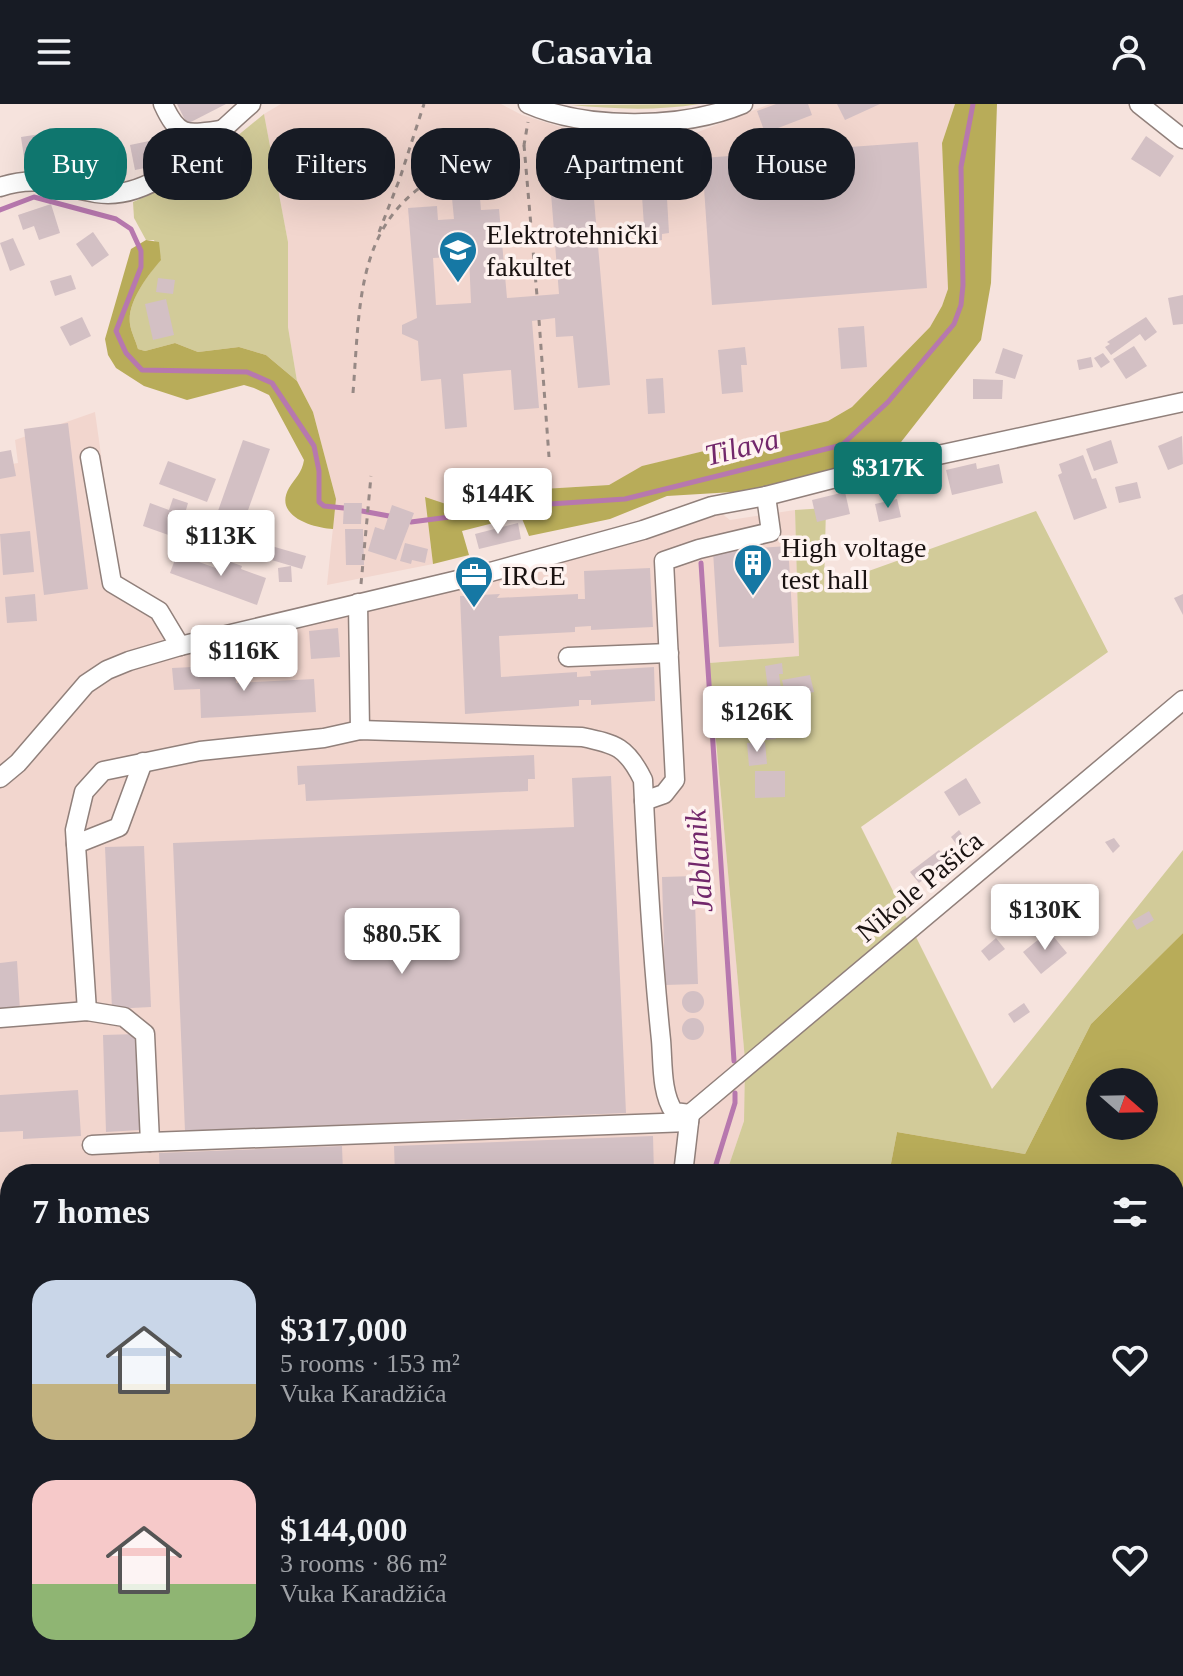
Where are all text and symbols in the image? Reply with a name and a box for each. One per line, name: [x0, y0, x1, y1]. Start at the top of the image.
icon: menu: [32, 30, 76, 74]
icon: person: [1107, 30, 1151, 74]
text: Casavia: [530, 32, 653, 72]
chip: Buy: [24, 128, 127, 200]
chip: Rent: [143, 128, 252, 200]
chip: Filters: [268, 128, 395, 200]
chip: New: [411, 128, 520, 200]
chip: Apartment: [536, 128, 712, 200]
chip: House: [728, 128, 855, 200]
place label: Elektrotehnički fakultet: [486, 219, 659, 282]
school or university icon: Elektrotehnički fakultet: [437, 229, 479, 284]
water label: Tilava: [701, 421, 782, 472]
pin: $317K: [832, 442, 944, 510]
text: $317K: [852, 453, 924, 482]
pin: $144K: [442, 468, 554, 536]
text: $144K: [462, 479, 534, 508]
pin: $113K: [165, 510, 277, 578]
text: $113K: [186, 521, 256, 550]
place label: High voltage test hall: [781, 532, 926, 595]
building icon: High voltage test hall: [732, 542, 774, 597]
office icon: IRCE: [453, 554, 495, 609]
place label: IRCE: [502, 560, 566, 591]
pin: $116K: [188, 625, 300, 693]
text: $116K: [209, 636, 279, 665]
pin: $126K: [701, 686, 813, 754]
text: $126K: [721, 697, 793, 726]
water label: Jablanik: [678, 808, 719, 914]
street label: Nikole Pašića: [850, 824, 989, 948]
pin: $130K: [989, 884, 1101, 952]
text: $130K: [1009, 895, 1081, 924]
pin: $80.5K: [337, 908, 467, 976]
text: $80.5K: [363, 919, 441, 948]
north arrow: [1086, 1068, 1158, 1140]
map controls: [1086, 1068, 1158, 1140]
icon: filters: [1108, 1190, 1152, 1234]
text: 7 homes: [32, 1193, 150, 1230]
text: $317,000: [280, 1311, 408, 1348]
icon: home: [96, 1312, 192, 1408]
icon: heart: [1108, 1338, 1152, 1382]
text: 5 rooms · 153 m²: [280, 1349, 460, 1378]
text: Vuka Karadžića: [280, 1379, 447, 1408]
text: $144,000: [280, 1511, 408, 1548]
icon: home: [96, 1512, 192, 1608]
icon: heart: [1108, 1538, 1152, 1582]
text: 3 rooms · 86 m²: [280, 1549, 447, 1578]
text: Vuka Karadžića: [280, 1579, 447, 1608]

